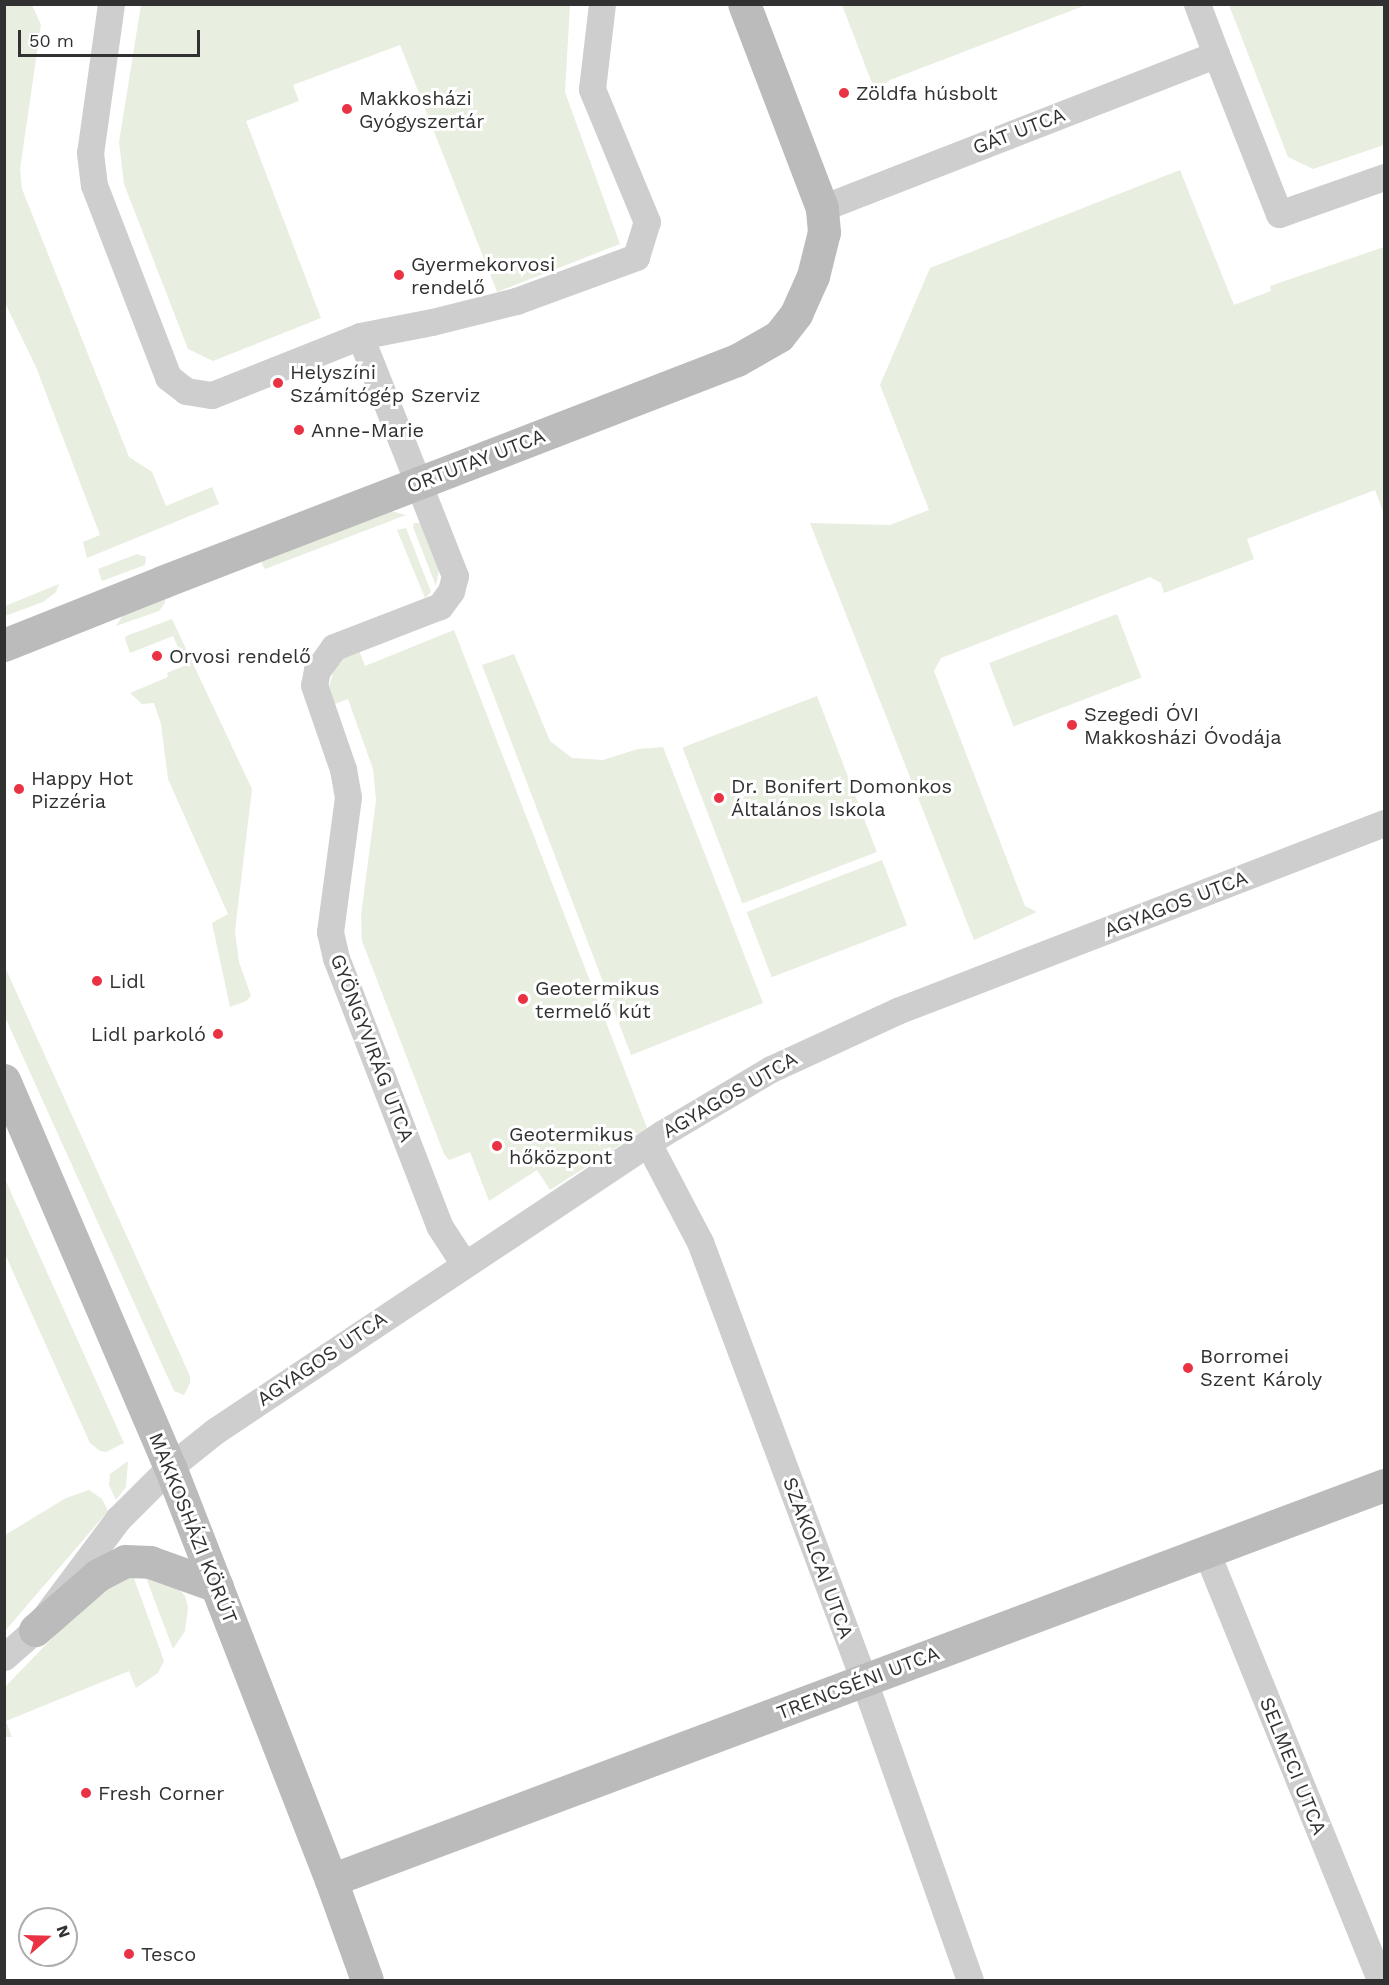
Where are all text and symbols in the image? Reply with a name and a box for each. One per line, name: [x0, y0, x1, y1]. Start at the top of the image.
scale bar: [21, 18, 202, 56]
text: 50 m: [29, 30, 74, 51]
place label: Zöldfa húsbolt: [856, 81, 998, 105]
place label: Makkosházi Gyógyszertár: [359, 86, 484, 133]
marker: Zöldfa húsbolt: [837, 86, 851, 100]
marker: Makkosházi Gyógyszertár: [340, 102, 354, 116]
street label: GÁT UTCA: [969, 102, 1069, 160]
place label: Gyermekorvosi rendelő: [411, 252, 555, 299]
marker: Gyermekorvosi rendelő: [392, 268, 406, 282]
place label: Helyszíni Számítógép Szerviz: [290, 360, 480, 407]
marker: Helyszíni Számítógép Szerviz: [271, 376, 285, 390]
place label: Anne-Marie: [311, 418, 424, 442]
marker: Anne-Marie: [292, 423, 306, 437]
street label: ORTUTAY UTCA: [403, 423, 549, 499]
place label: Orvosi rendelő: [169, 644, 311, 668]
marker: Orvosi rendelő: [150, 649, 164, 663]
place label: Szegedi ÓVI Makkosházi Óvodája: [1084, 702, 1282, 749]
marker: Szegedi ÓVI Makkosházi Óvodája: [1065, 718, 1079, 732]
place label: Happy Hot Pizzéria: [31, 766, 134, 813]
place label: Dr. Bonifert Domonkos Általános Iskola: [731, 774, 952, 821]
marker: Happy Hot Pizzéria: [12, 782, 26, 796]
marker: Dr. Bonifert Domonkos Általános Iskola: [712, 791, 726, 805]
street label: AGYAGOS UTCA: [1101, 866, 1251, 942]
street label: GYÖNGYVIRÁG UTCA: [325, 951, 419, 1145]
place label: Lidl: [109, 969, 145, 993]
marker: Lidl: [90, 974, 104, 988]
place label: Geotermikus termelő kút: [535, 976, 660, 1023]
marker: Geotermikus termelő kút: [516, 992, 530, 1006]
place label: Lidl parkoló: [90, 1022, 206, 1046]
marker: Lidl parkoló: [211, 1027, 225, 1041]
street label: AGYAGOS UTCA: [658, 1047, 802, 1143]
place label: Geotermikus hőközpont: [509, 1122, 634, 1169]
marker: Geotermikus hőközpont: [490, 1139, 504, 1153]
street label: AGYAGOS UTCA: [252, 1307, 392, 1411]
place label: Borromei Szent Károly: [1200, 1344, 1322, 1391]
marker: Borromei Szent Károly: [1181, 1361, 1195, 1375]
street label: MAKKOSHÁZI KÖRÚT: [144, 1429, 242, 1627]
street label: SZAKOLCAI UTCA: [778, 1474, 858, 1642]
street label: TRENCSÉNI UTCA: [773, 1641, 943, 1725]
street label: SELMECI UTCA: [1254, 1694, 1332, 1838]
place label: Fresh Corner: [98, 1781, 224, 1805]
marker: Fresh Corner: [79, 1786, 93, 1800]
north arrow: [18, 1907, 78, 1967]
text: N: [53, 1923, 74, 1940]
place label: Tesco: [141, 1942, 196, 1966]
marker: Tesco: [122, 1947, 136, 1961]

